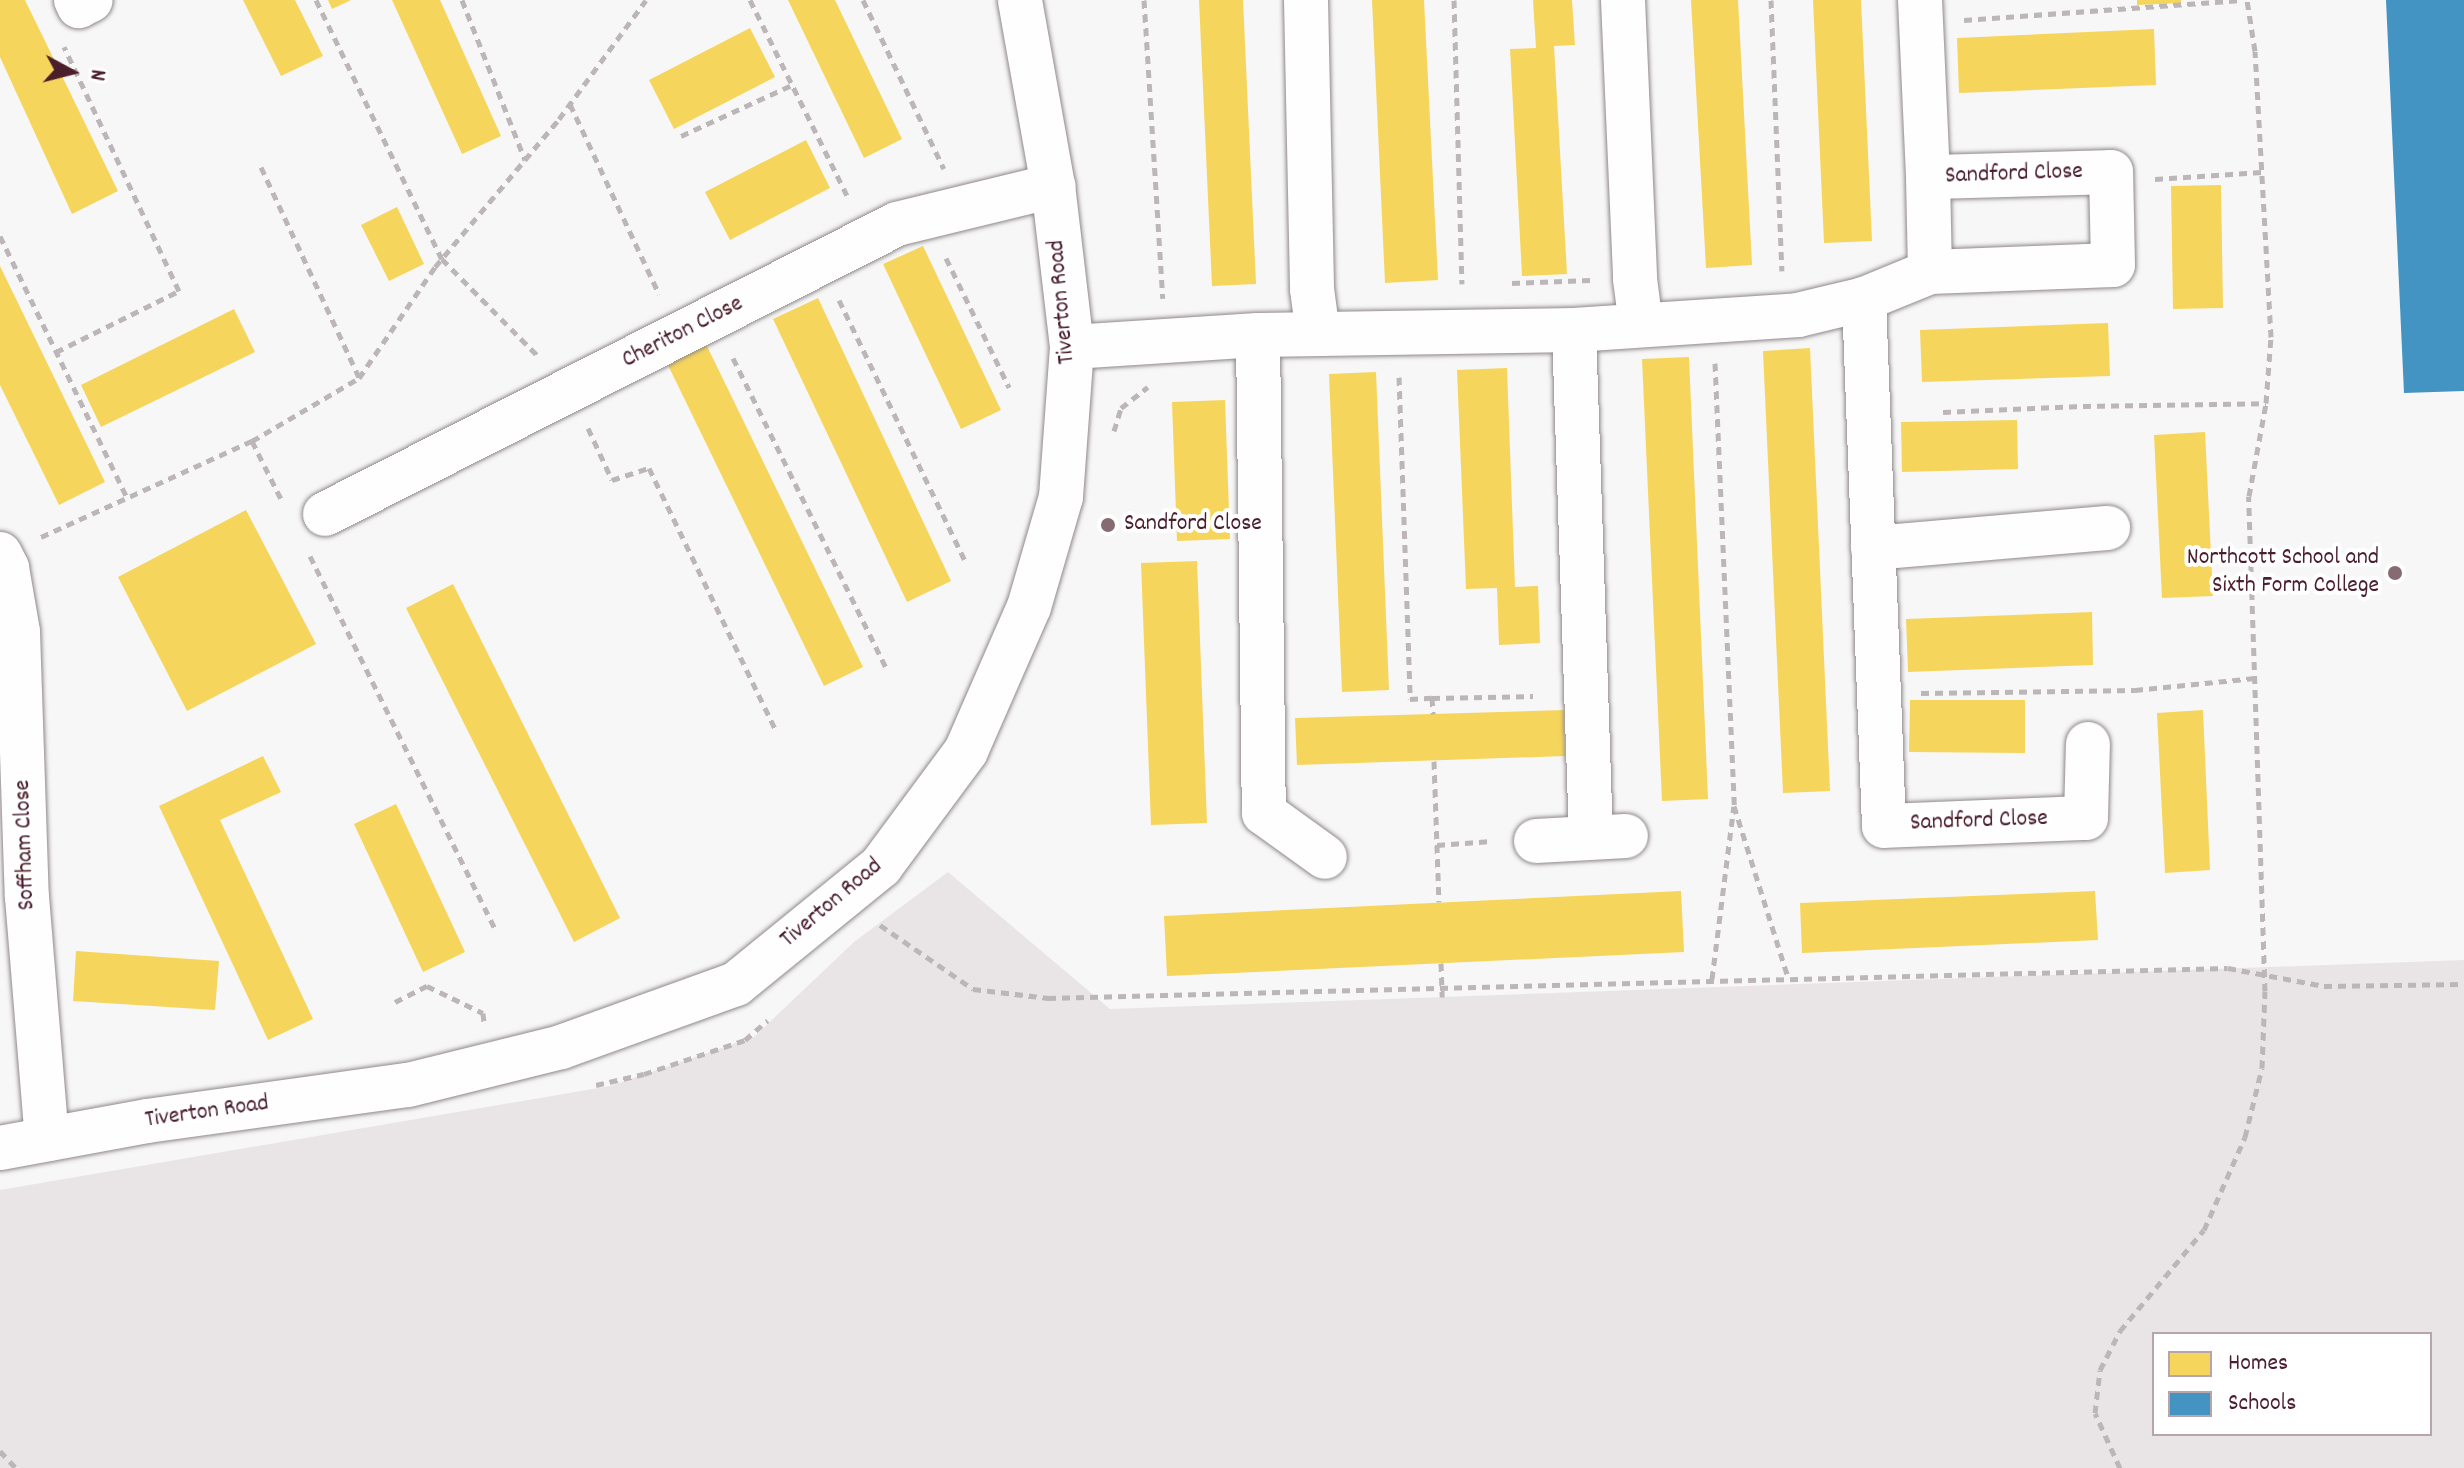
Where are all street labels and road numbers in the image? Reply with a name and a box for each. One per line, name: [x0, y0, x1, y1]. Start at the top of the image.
street label: Sandford Close: [1945, 158, 2083, 192]
street label: Tiverton Road: [1043, 239, 1083, 365]
street label: Cheriton Close: [618, 290, 748, 376]
street label: Soffham Close: [9, 779, 43, 911]
street label: Sandford Close: [1910, 805, 2048, 839]
street label: Tiverton Road: [775, 853, 889, 955]
street label: Tiverton Road: [143, 1090, 271, 1136]

